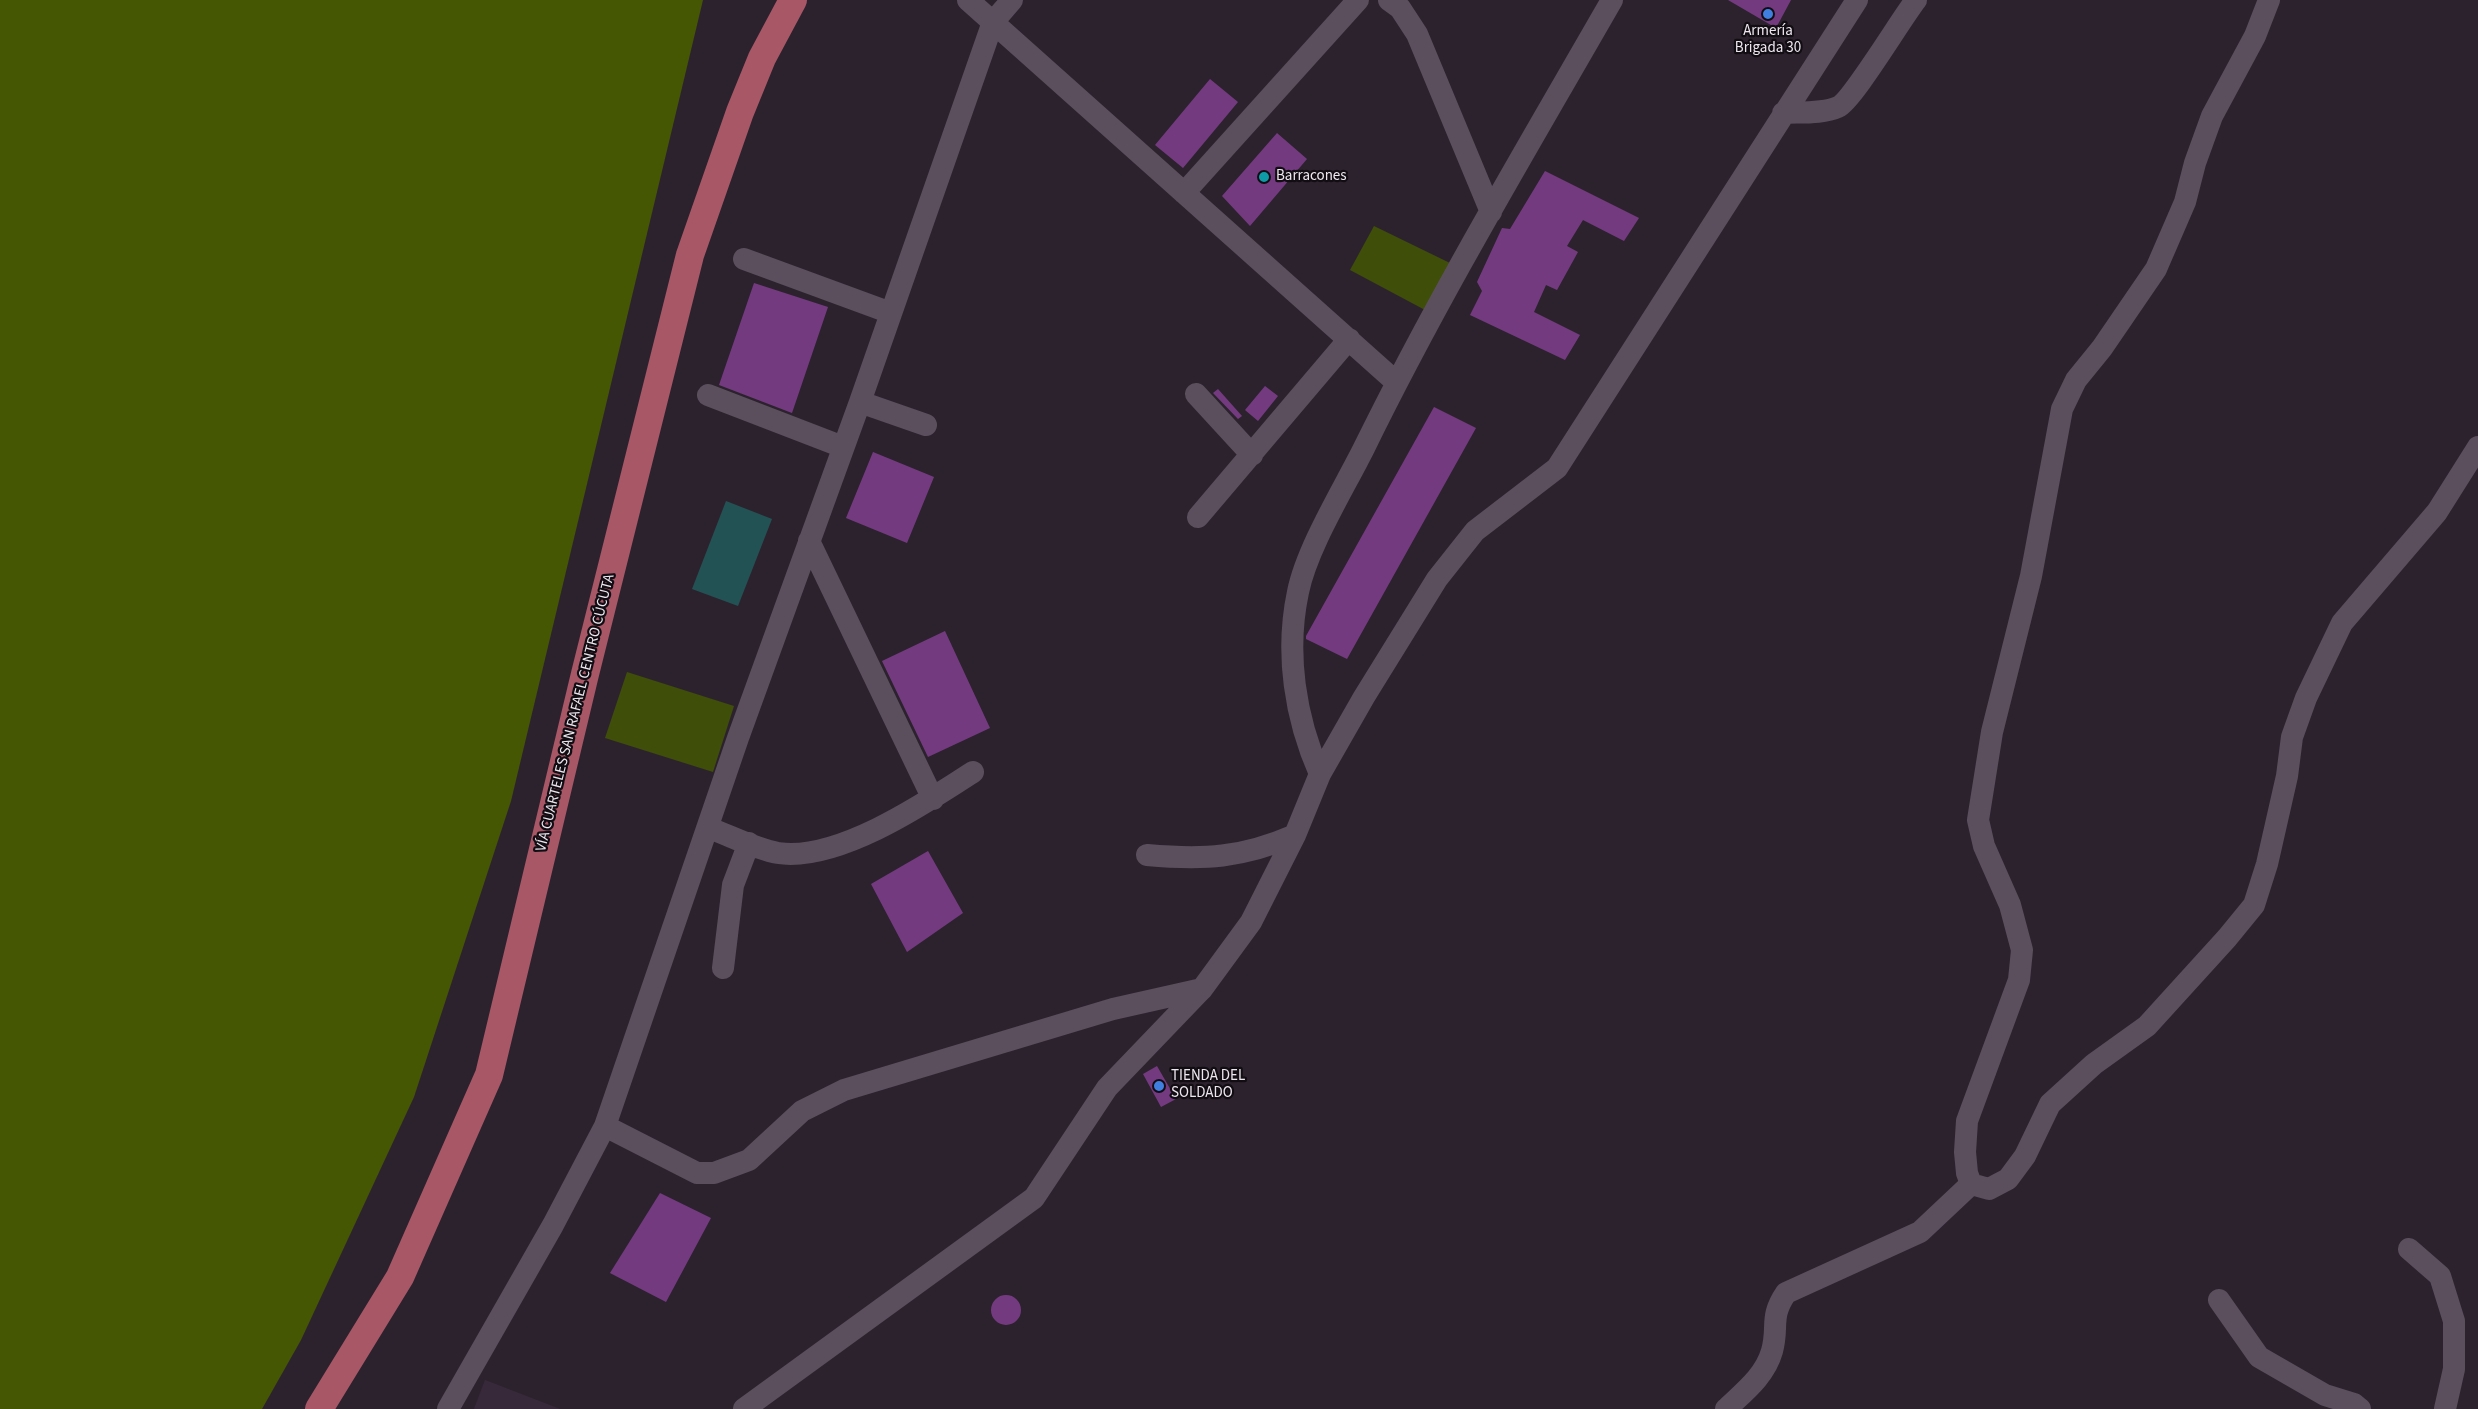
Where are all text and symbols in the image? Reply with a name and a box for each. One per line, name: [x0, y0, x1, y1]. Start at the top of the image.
marker: Armería Brigada 30: [1761, 7, 1775, 21]
place label: Armería Brigada 30: [1735, 23, 1801, 58]
place label: Barracones: [1276, 168, 1347, 186]
marker: Barracones: [1257, 170, 1271, 184]
street label: VÍA CUARTELES SAN RAFAEL CENTRO CÚCUTA: [533, 572, 619, 854]
place label: TIENDA DEL SOLDADO: [1171, 1068, 1245, 1103]
marker: TIENDA DEL SOLDADO: [1152, 1079, 1166, 1093]

